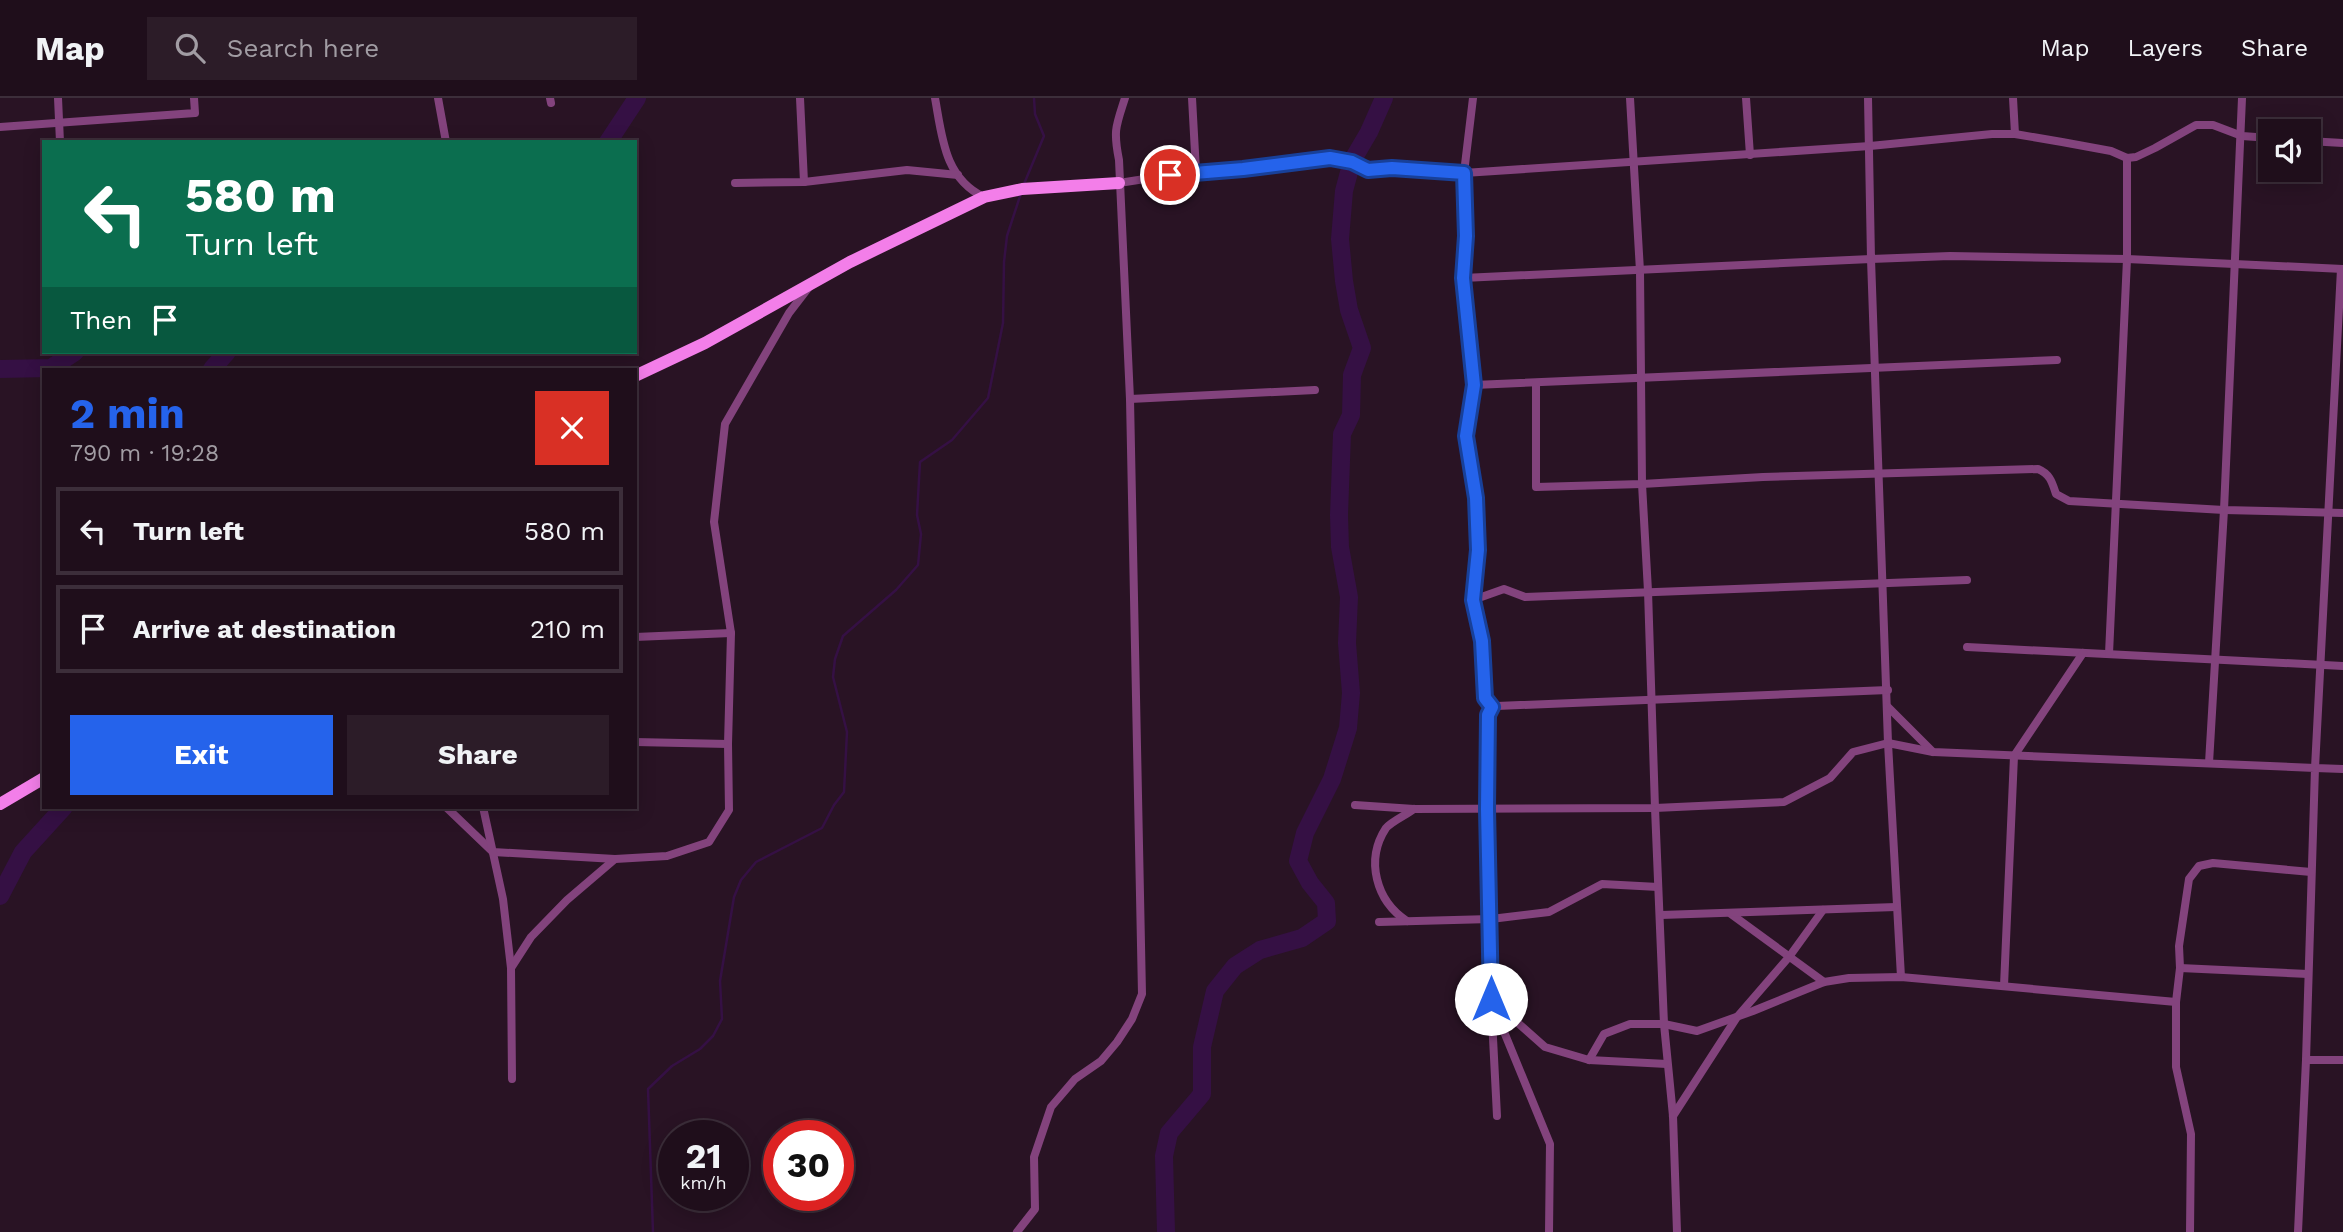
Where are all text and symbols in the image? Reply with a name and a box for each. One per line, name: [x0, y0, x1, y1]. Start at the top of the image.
search box: [147, 17, 637, 80]
text: Map: [35, 29, 105, 68]
icon: search: [171, 29, 209, 67]
text: Search here: [227, 33, 379, 63]
text: Map: [2041, 34, 2089, 62]
text: Layers: [2127, 34, 2203, 62]
text: Share: [2241, 34, 2308, 62]
map controls: [2258, 119, 2321, 182]
button: sound: [2258, 119, 2321, 182]
pin: [1140, 145, 1200, 205]
icon: arrive: [1151, 156, 1189, 194]
text: 580 m: [185, 166, 336, 224]
icon: left: [70, 168, 161, 259]
text: Turn left: [185, 225, 318, 263]
icon: arrive: [146, 301, 184, 339]
text: Then: [70, 305, 132, 335]
text: 2 min: [70, 389, 185, 438]
button: close: [535, 391, 609, 465]
text: 790 m · 19:28: [70, 440, 219, 467]
icon: left: [74, 512, 112, 550]
text: Turn left: [133, 516, 244, 546]
text: 580 m: [524, 516, 605, 546]
icon: arrive: [74, 610, 112, 648]
text: Arrive at destination: [133, 614, 396, 644]
text: 210 m: [530, 614, 605, 644]
button: Exit: [70, 715, 333, 795]
button: Share: [347, 715, 609, 795]
position arrow: [1454, 962, 1528, 1036]
speed limit sign: 30: [763, 1120, 854, 1211]
text: 21: [686, 1135, 721, 1177]
text: km/h: [680, 1172, 727, 1193]

